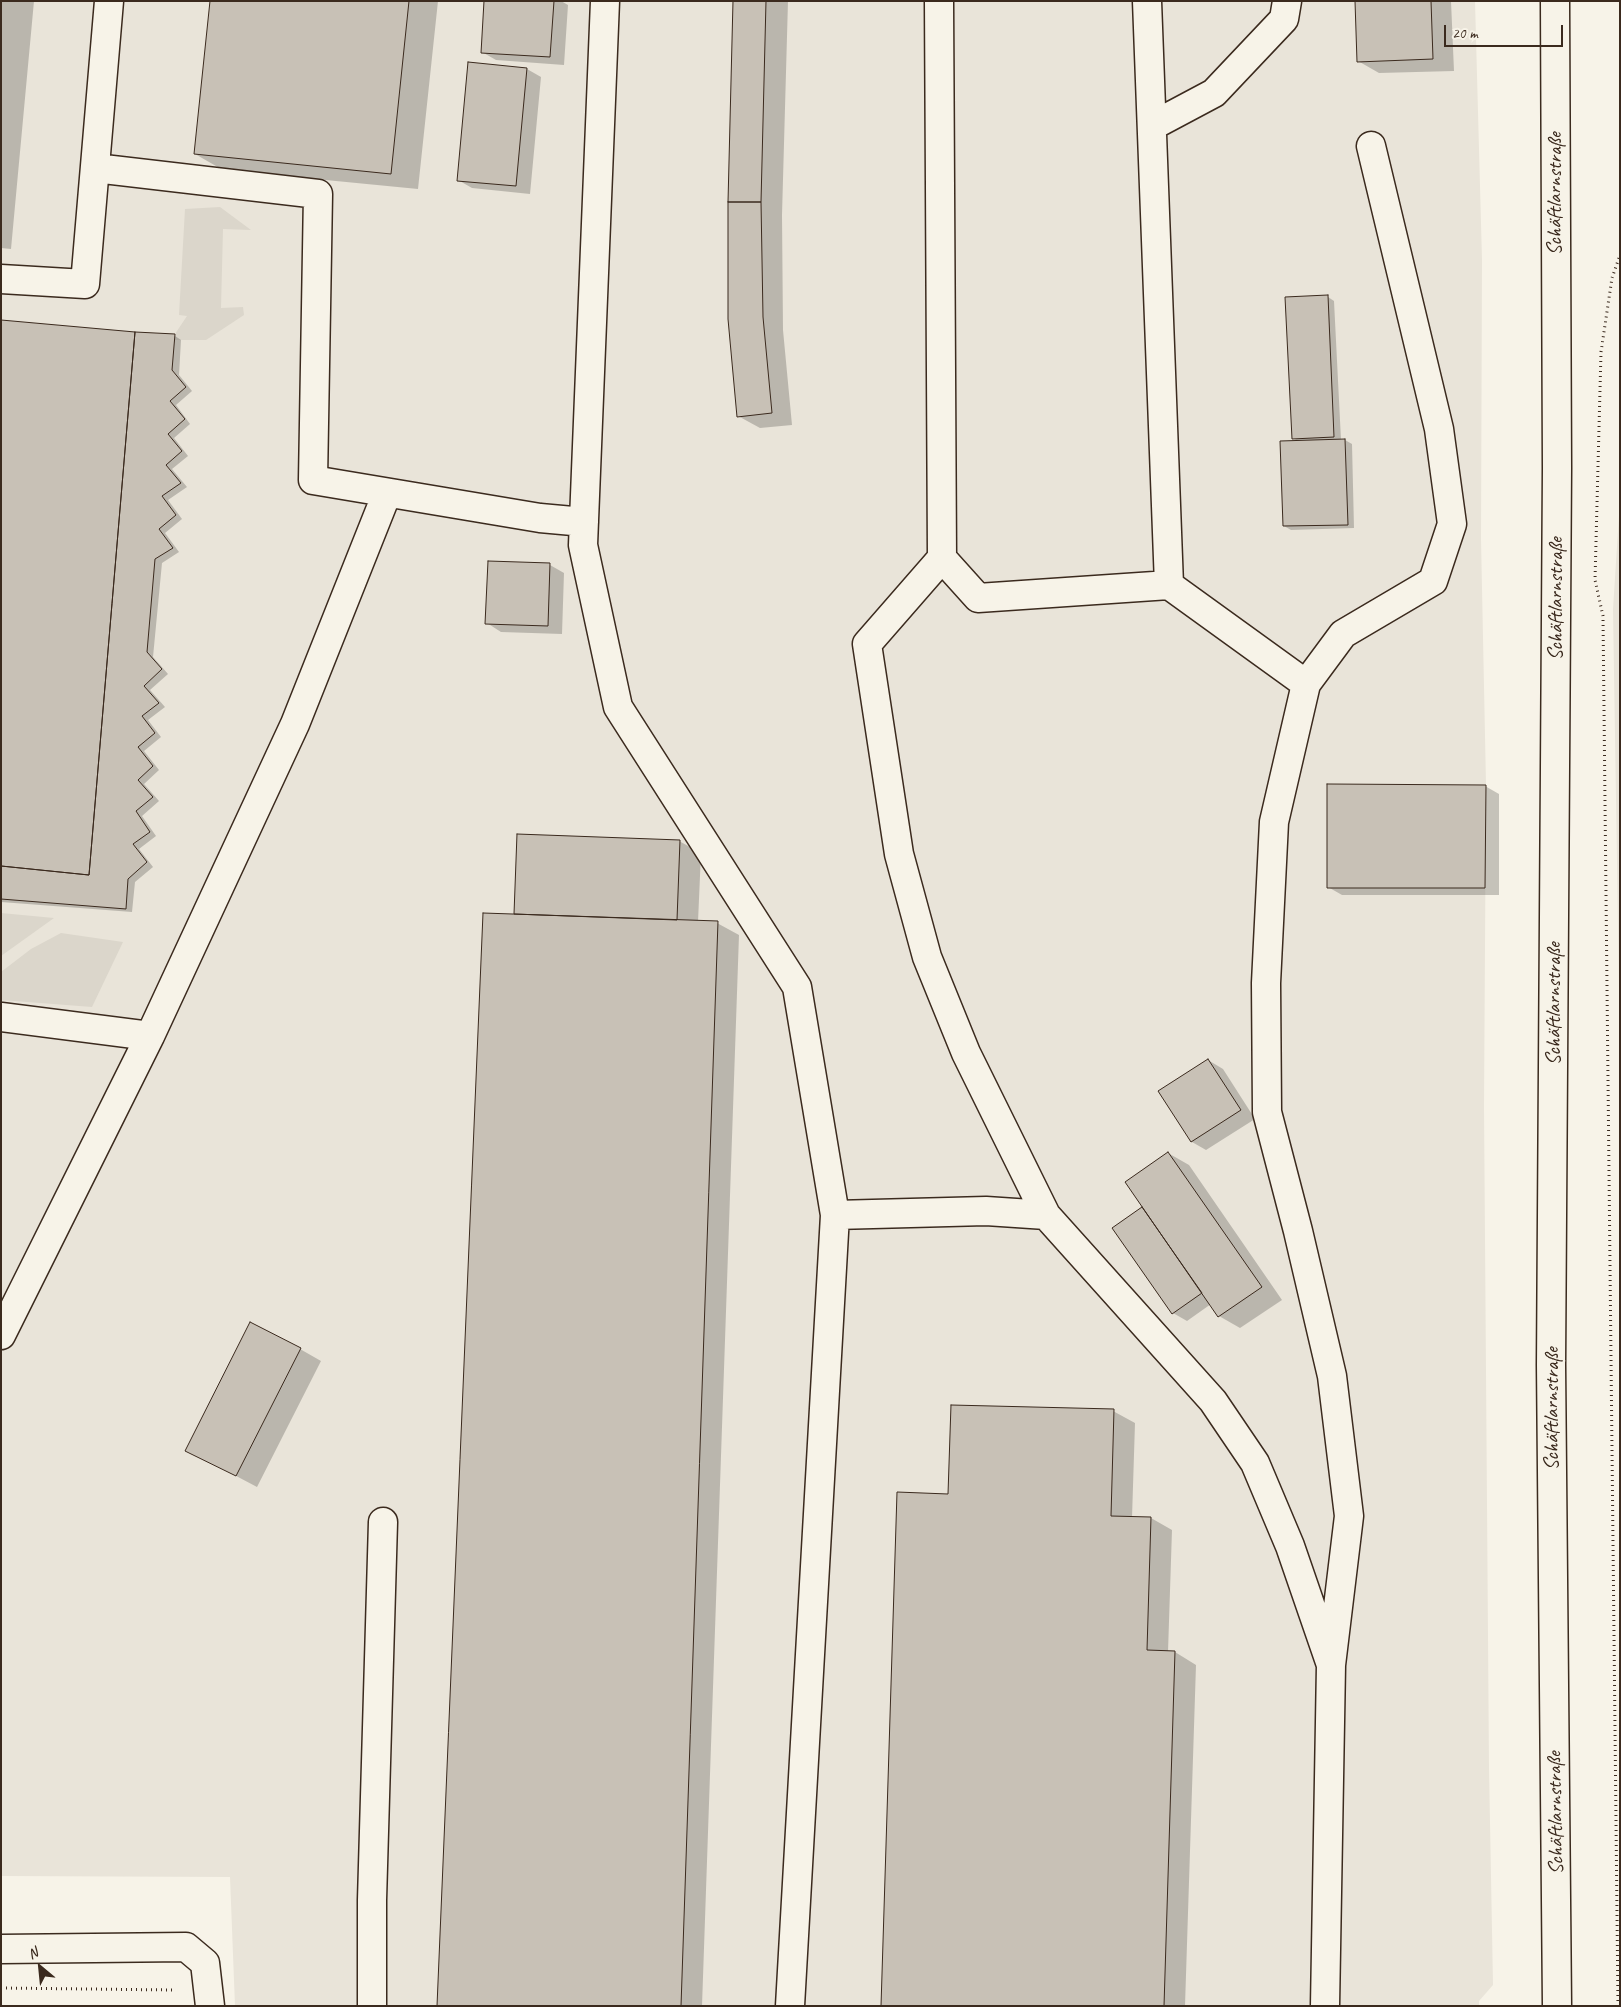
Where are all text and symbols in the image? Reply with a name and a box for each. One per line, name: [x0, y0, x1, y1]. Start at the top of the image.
scale bar: [1446, 15, 1565, 47]
text: 20 m: [1452, 24, 1478, 43]
street label: Schäftlarnstraße: [1542, 132, 1568, 256]
street label: Schäftlarnstraße: [1543, 537, 1569, 661]
street label: Schäftlarnstraße: [1541, 942, 1567, 1066]
street label: Schäftlarnstraße: [1539, 1347, 1565, 1471]
street label: Schäftlarnstraße: [1542, 1751, 1570, 1875]
north arrow: [15, 1942, 65, 1992]
text: N: [25, 1944, 41, 1963]

